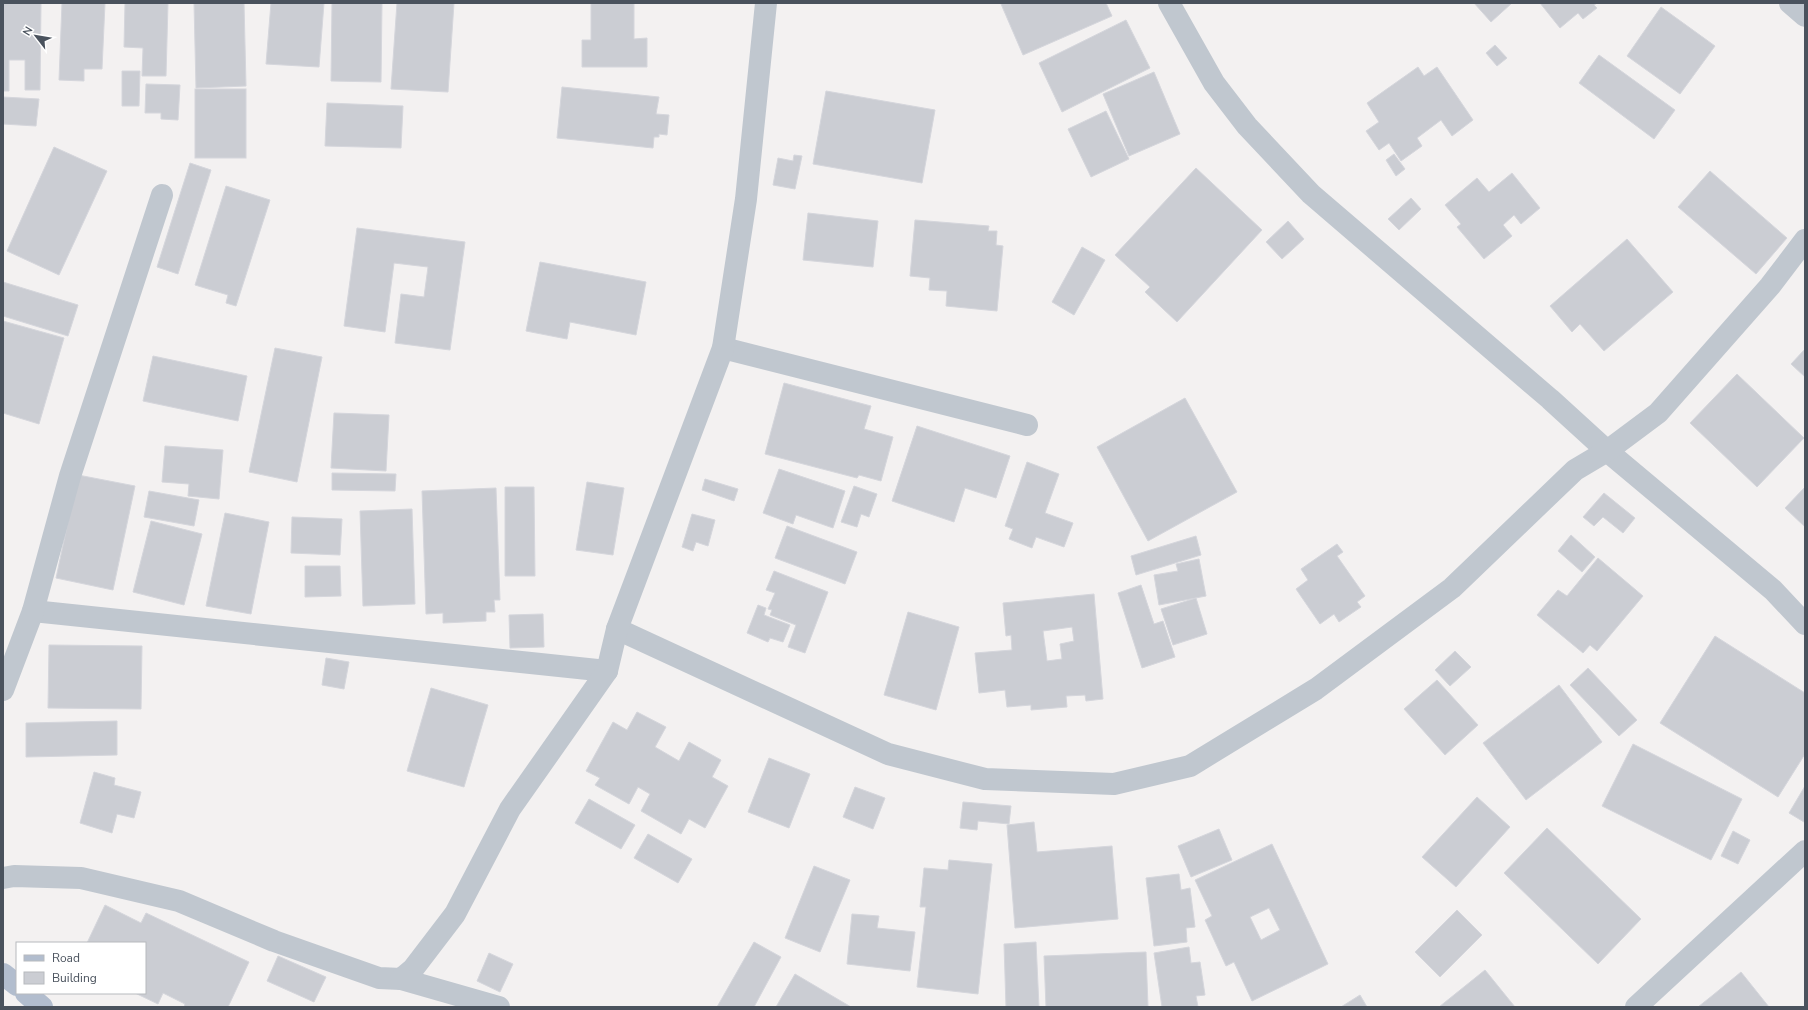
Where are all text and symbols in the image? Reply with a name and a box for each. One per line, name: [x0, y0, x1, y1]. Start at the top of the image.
north arrow: [16, 16, 56, 56]
text: N: [19, 24, 36, 38]
legend: [16, 942, 146, 994]
text: Road: [52, 950, 80, 966]
text: Building: [52, 970, 97, 986]

